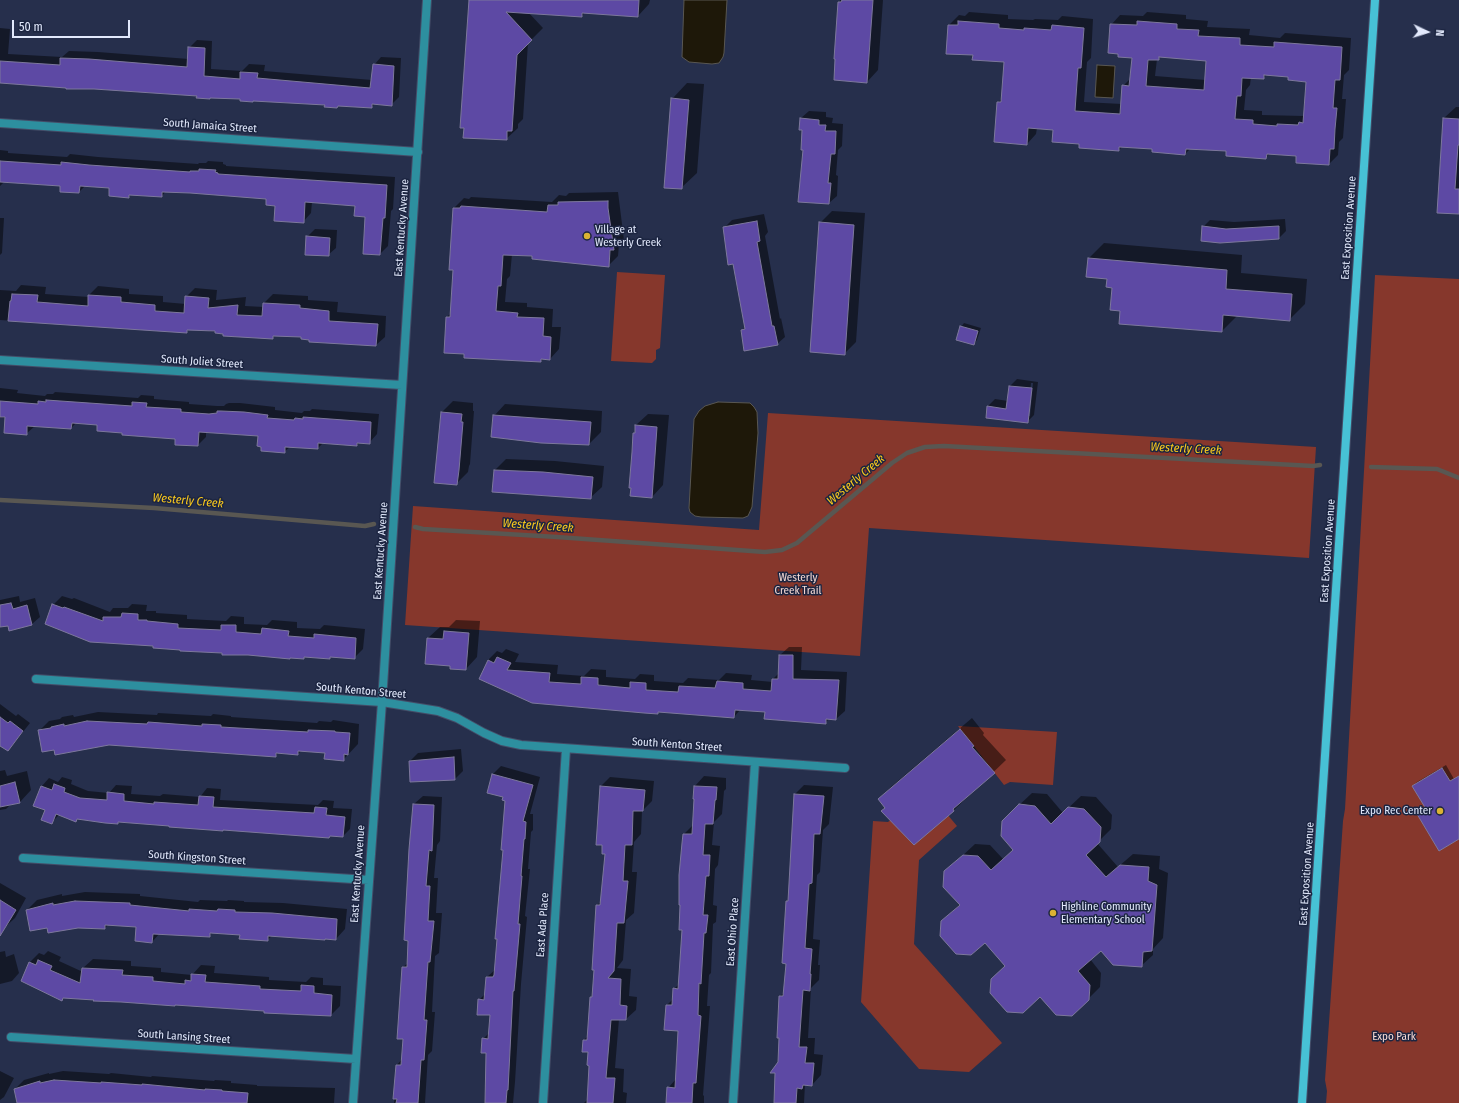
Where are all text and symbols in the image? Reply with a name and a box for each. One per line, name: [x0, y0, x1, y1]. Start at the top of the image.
scale bar: [14, 12, 132, 38]
north arrow: [1407, 12, 1447, 52]
text: 50 m: [19, 20, 43, 34]
text: N: [1433, 29, 1446, 37]
street label: South Jamaica Street: [163, 116, 257, 136]
street label: East Exposition Avenue: [1339, 176, 1359, 280]
street label: East Kentucky Avenue: [392, 179, 412, 277]
place label: Village at Westerly Creek: [595, 223, 661, 249]
marker: Village at Westerly Creek: [582, 231, 592, 241]
street label: South Joliet Street: [161, 353, 243, 371]
water label: Westerly Creek: [1150, 440, 1222, 458]
water label: Westerly Creek: [824, 452, 888, 508]
water label: Westerly Creek: [152, 491, 224, 511]
street label: East Exposition Avenue: [1318, 499, 1338, 603]
street label: East Kentucky Avenue: [371, 502, 391, 600]
water label: Westerly Creek: [502, 516, 574, 536]
park label: Westerly Creek Trail: [775, 571, 821, 597]
street label: South Kenton Street: [315, 680, 407, 702]
street label: South Kenton Street: [631, 735, 723, 755]
place label: Expo Rec Center: [1360, 804, 1432, 818]
marker: Expo Rec Center: [1435, 806, 1445, 816]
street label: East Exposition Avenue: [1297, 822, 1317, 926]
street label: East Kentucky Avenue: [348, 825, 368, 923]
street label: South Kingston Street: [148, 848, 246, 868]
street label: East Ada Place: [534, 892, 552, 958]
street label: East Ohio Place: [724, 897, 742, 967]
place label: Highline Community Elementary School: [1061, 900, 1152, 926]
marker: Highline Community Elementary School: [1048, 908, 1058, 918]
street label: South Lansing Street: [137, 1027, 231, 1047]
park label: Expo Park: [1372, 1030, 1416, 1044]

